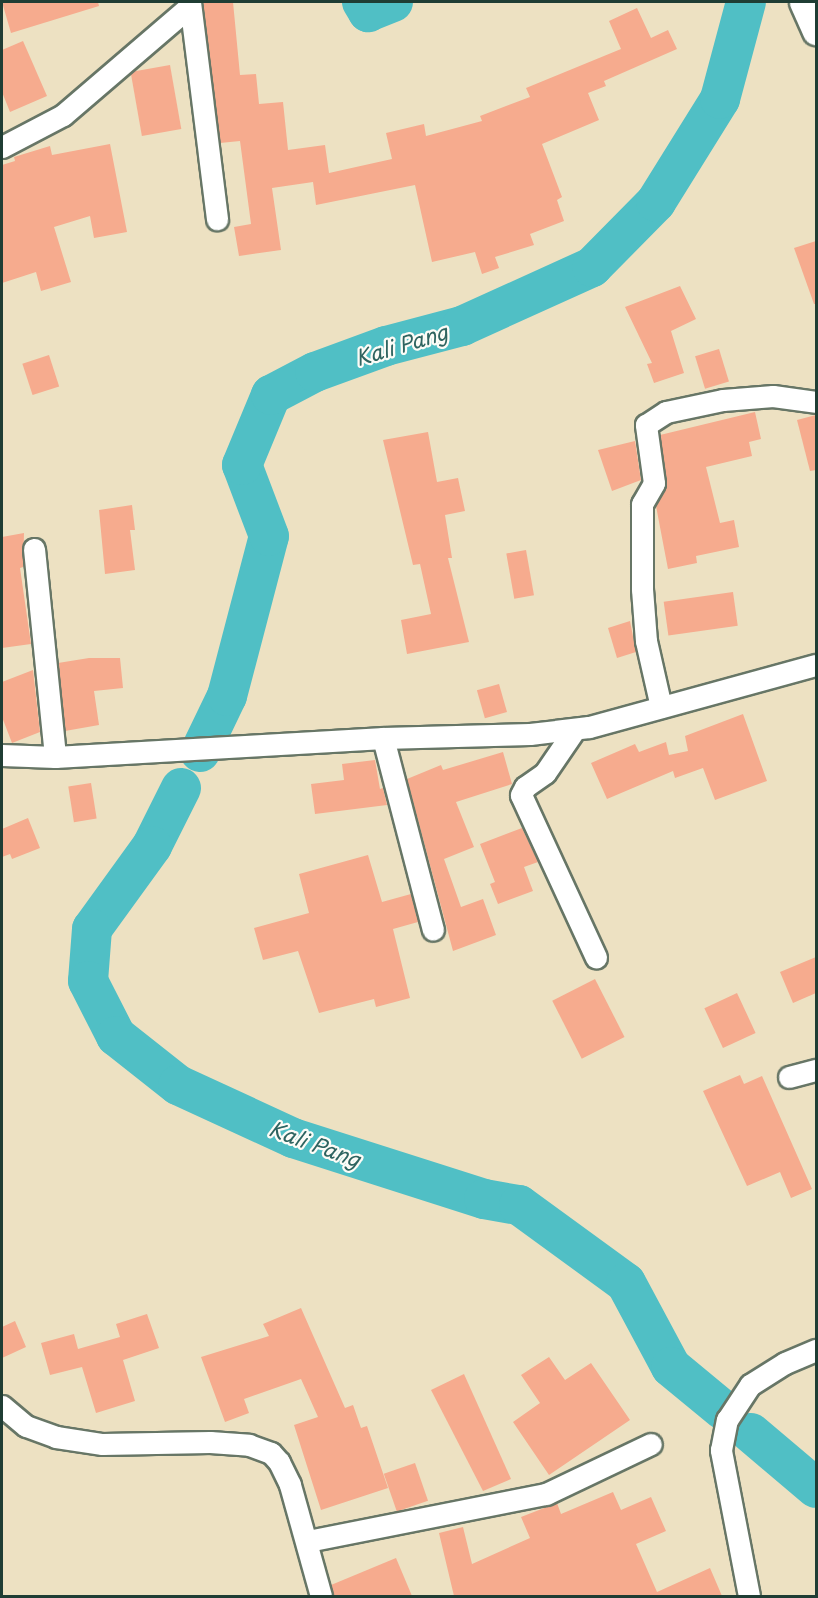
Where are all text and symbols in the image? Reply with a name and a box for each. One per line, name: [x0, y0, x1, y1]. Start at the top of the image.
water label: Kali Pang: [351, 318, 451, 370]
water label: Kali Pang: [265, 1115, 365, 1171]

